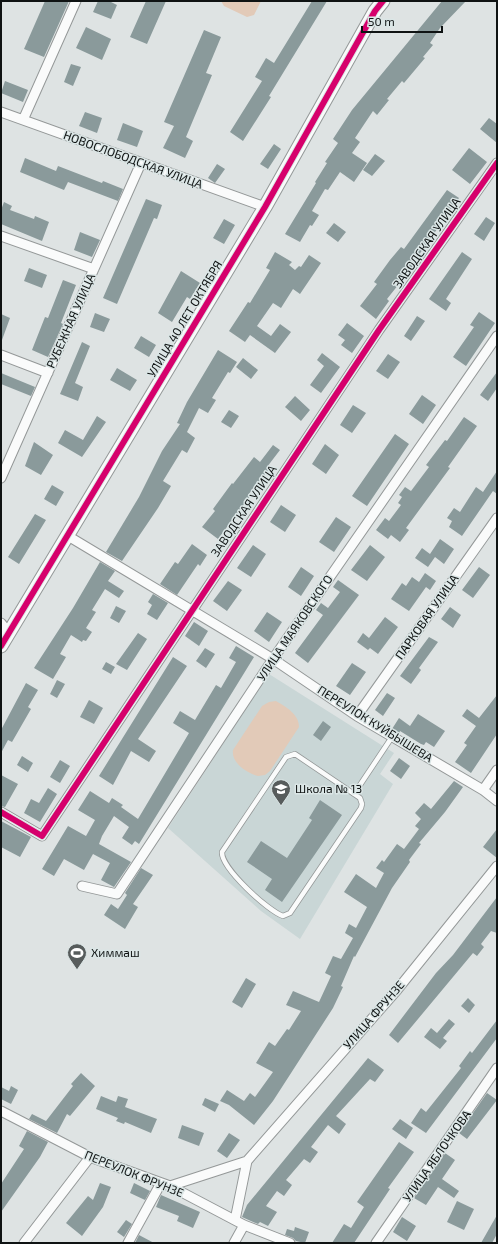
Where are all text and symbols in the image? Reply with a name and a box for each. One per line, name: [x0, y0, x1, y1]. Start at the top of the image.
scale bar: [362, 8, 442, 34]
text: 50 m: [368, 14, 395, 28]
street label: НОВОСЛОБОДСКАЯ УЛИЦА: [62, 127, 205, 191]
street label: ЗАВОДСКАЯ УЛИЦА: [390, 194, 463, 290]
street label: УЛИЦА 40 ЛЕТ ОКТЯБРЯ: [144, 258, 224, 379]
street label: РУБЕЖНАЯ УЛИЦА: [43, 271, 97, 370]
street label: ЗАВОДСКАЯ УЛИЦА: [207, 462, 279, 559]
street label: ПАРКОВАЯ УЛИЦА: [392, 571, 461, 662]
street label: УЛИЦА МАЯКОВСКОГО: [254, 572, 335, 683]
street label: ПЕРЕУЛОК КУЙБЫШЕВА: [315, 682, 436, 765]
school or university icon: Школа № 13: [270, 778, 292, 806]
place label: Школа № 13: [295, 781, 362, 795]
sports icon: Химмаш: [66, 942, 88, 970]
place label: Химмаш: [91, 945, 140, 959]
street label: УЛИЦА ФРУНЗЕ: [340, 977, 407, 1051]
street label: УЛИЦА ЯБЛОЧКОВА: [399, 1106, 473, 1204]
street label: ПЕРЕУЛОК ФРУНЗЕ: [83, 1147, 186, 1199]

